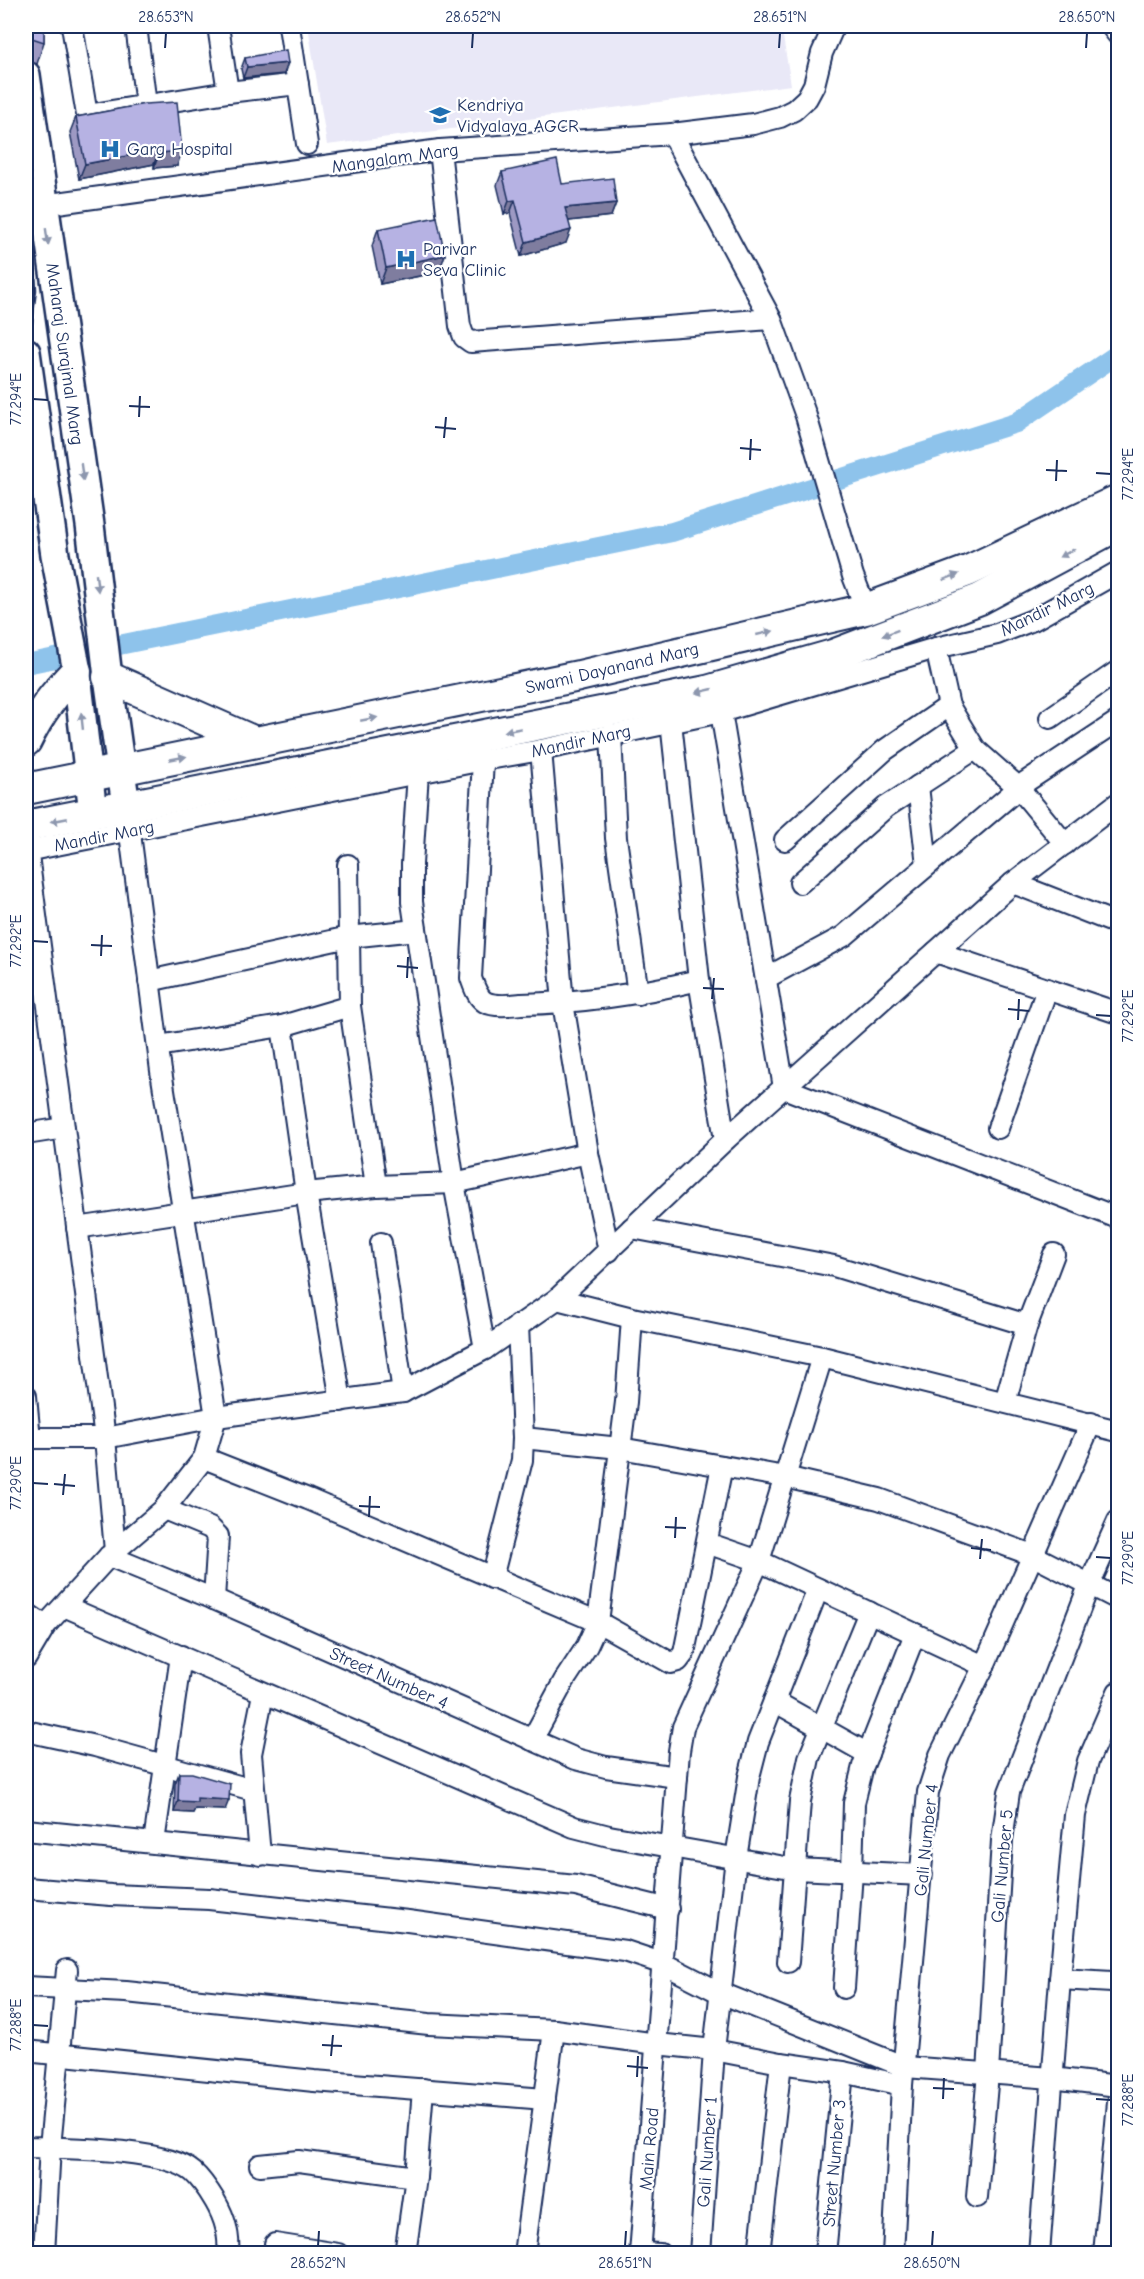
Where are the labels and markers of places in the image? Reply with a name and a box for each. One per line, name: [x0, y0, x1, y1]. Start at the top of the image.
place label: Kendriya Vidyalaya AGCR: [457, 95, 579, 137]
school or university icon: Kendriya Vidyalaya AGCR: [428, 103, 452, 127]
hospital icon: Garg Hospital: [98, 137, 122, 161]
place label: Garg Hospital: [127, 139, 233, 160]
place label: Parivar Seva Clinic: [423, 239, 507, 281]
hospital icon: Parivar Seva Clinic: [394, 247, 418, 271]

